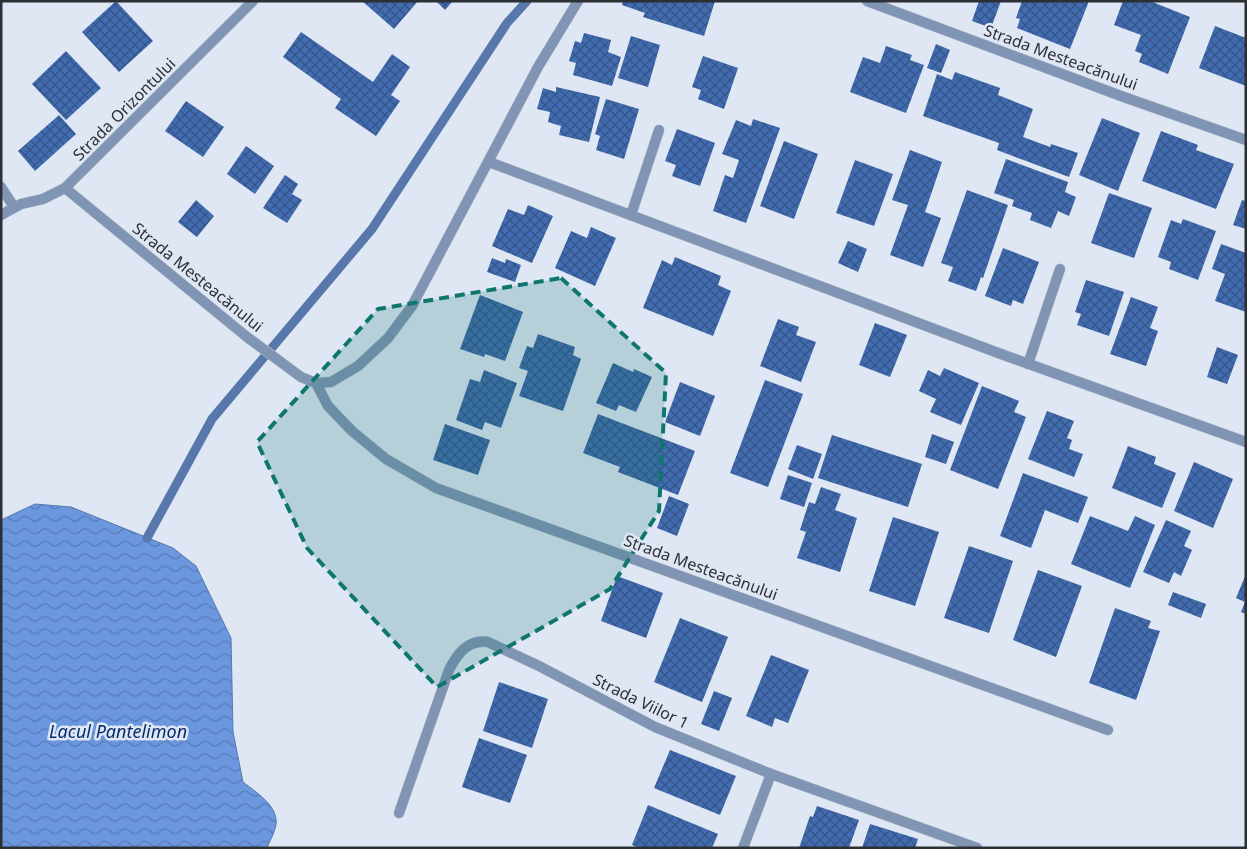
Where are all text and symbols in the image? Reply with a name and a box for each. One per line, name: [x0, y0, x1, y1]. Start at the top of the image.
street label: Strada Mesteacănului: [981, 19, 1141, 95]
street label: Strada Orizontului: [68, 53, 180, 165]
street label: Strada Mesteacănului: [128, 217, 268, 337]
street label: Strada Mesteacănului: [621, 529, 781, 605]
street label: Strada Viilor 1: [589, 668, 693, 734]
water label: Lacul Pantelimon: [49, 719, 187, 743]

